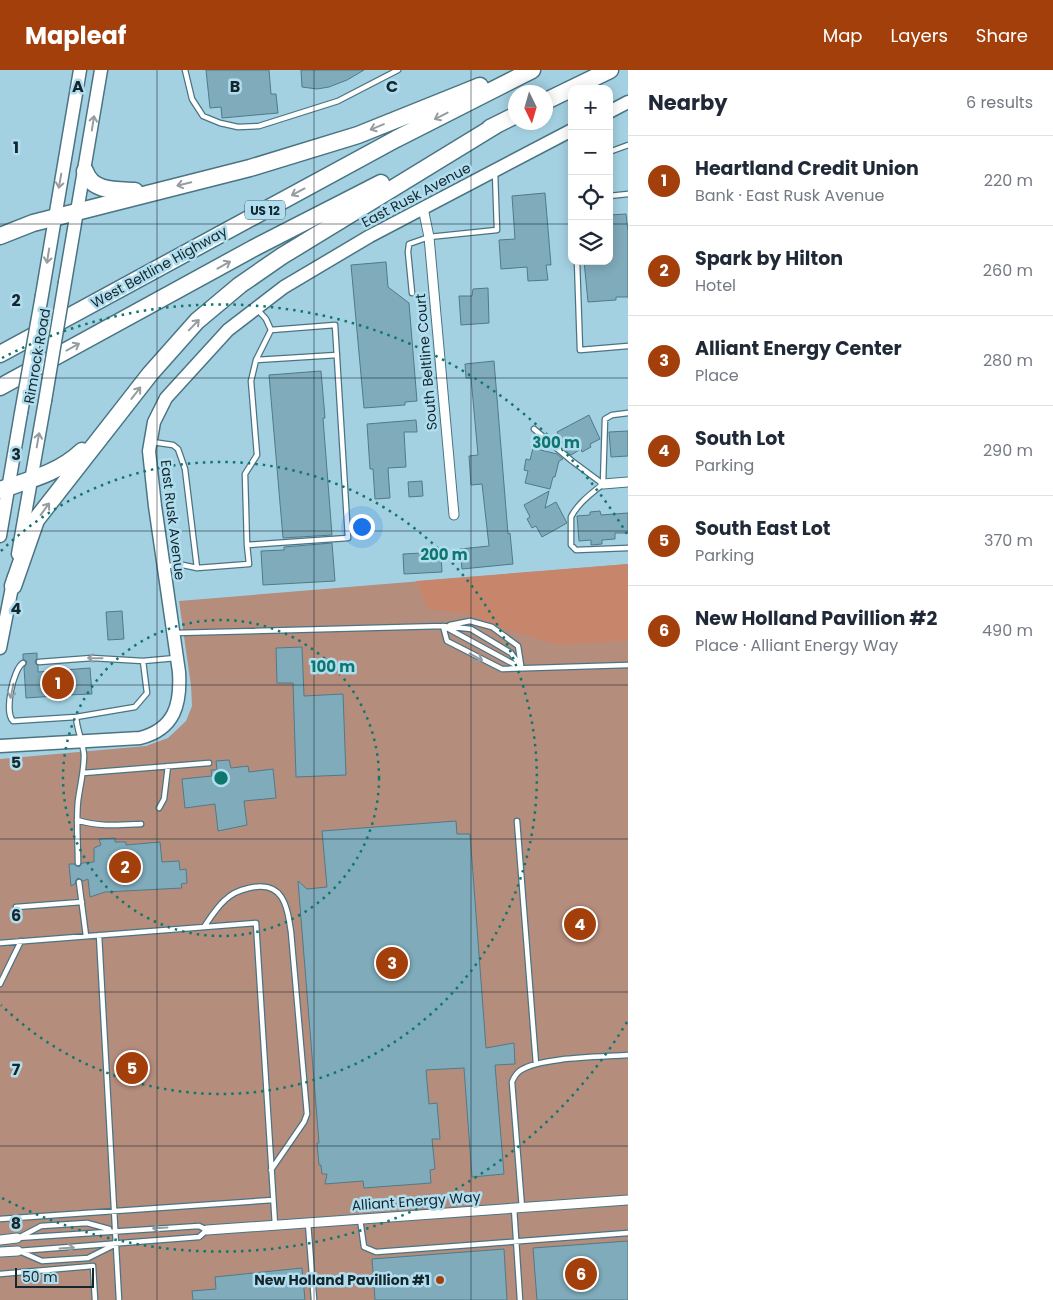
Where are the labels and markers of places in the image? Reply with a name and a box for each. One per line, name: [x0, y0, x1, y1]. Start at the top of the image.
pin: 1: [42, 664, 74, 702]
centre of rings: [212, 769, 230, 787]
pin: 2: [109, 848, 141, 886]
pin: 4: [564, 905, 596, 943]
pin: 3: [376, 944, 408, 982]
pin: 5: [116, 1049, 148, 1087]
pin: 6: [565, 1255, 597, 1293]
place label: New Holland Pavillion #1: [254, 1270, 430, 1290]
marker: New Holland Pavillion #1: [434, 1274, 446, 1286]

